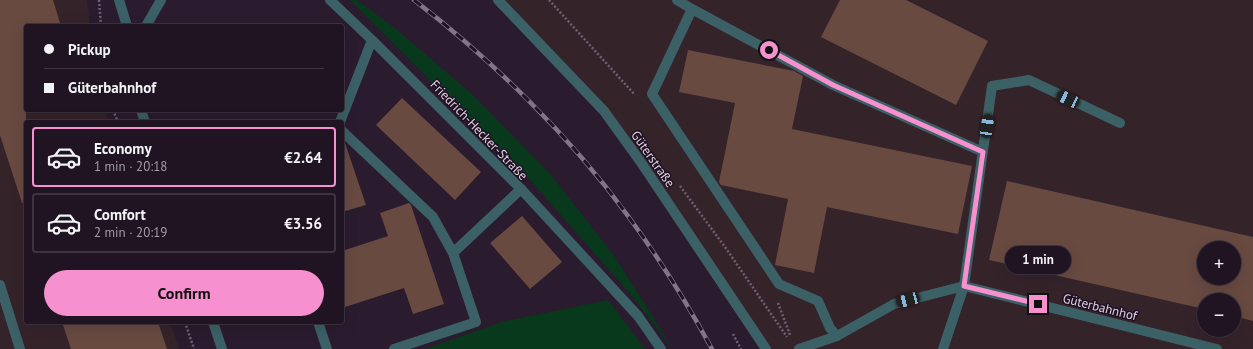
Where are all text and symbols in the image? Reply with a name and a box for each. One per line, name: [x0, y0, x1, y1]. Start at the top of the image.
text: Pickup: [68, 40, 111, 59]
route start: [760, 41, 778, 59]
street label: Friedrich-Hecker-Straße: [427, 76, 531, 184]
text: Güterbahnhof: [68, 78, 156, 97]
car: [1055, 88, 1081, 110]
car: [979, 113, 995, 139]
street label: Güterstraße: [627, 127, 679, 191]
icon: car: [46, 139, 82, 175]
text: Economy: [94, 139, 152, 158]
text: €2.64: [284, 148, 322, 167]
text: 1 min · 20:18: [94, 158, 167, 175]
icon: car: [46, 205, 82, 241]
text: Comfort: [94, 205, 146, 224]
text: €3.56: [284, 214, 322, 233]
text: 2 min · 20:19: [94, 224, 167, 241]
map controls: [1197, 241, 1241, 337]
button: +: [1197, 241, 1241, 285]
callout: 1 min: [1005, 246, 1071, 274]
text: 1 min: [1022, 251, 1054, 268]
button: Confirm: [44, 270, 324, 316]
street label: Güterbahnhof: [1061, 290, 1140, 325]
car: [895, 291, 921, 309]
button: −: [1197, 293, 1241, 337]
route end: [1029, 295, 1047, 313]

